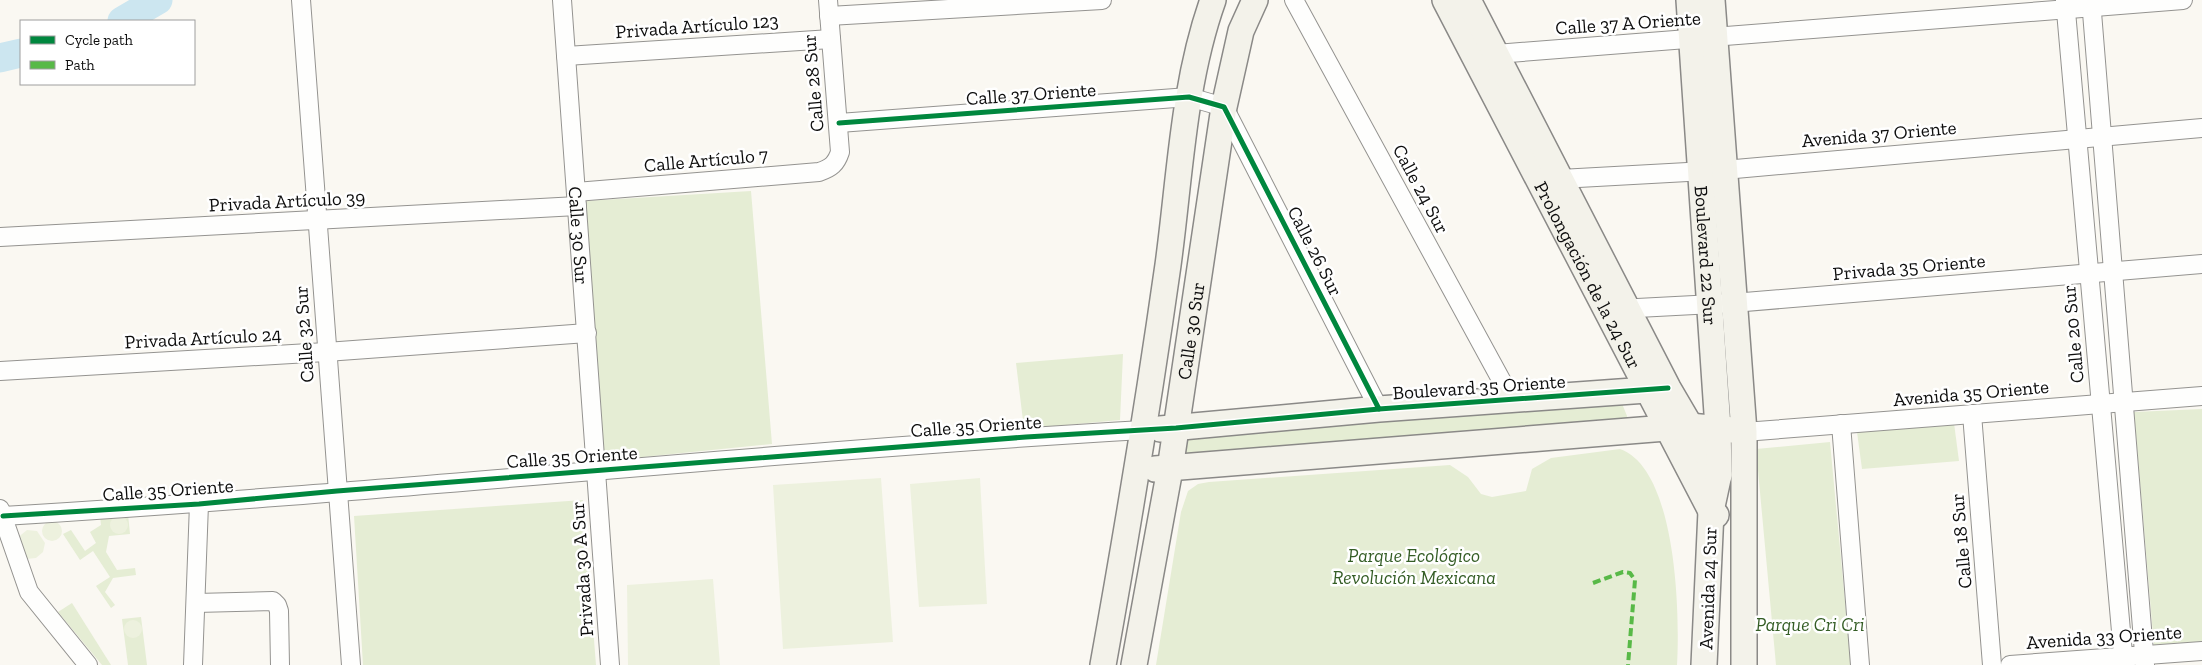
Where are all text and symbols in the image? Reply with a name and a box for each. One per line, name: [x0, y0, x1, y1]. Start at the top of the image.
street label: Calle 37 A Oriente: [1555, 6, 1702, 40]
street label: Privada Artículo 123: [615, 9, 779, 43]
legend: [20, 20, 195, 85]
text: Cycle path: [65, 31, 134, 49]
street label: Calle 28 Sur: [797, 33, 829, 133]
text: Path: [65, 56, 95, 74]
street label: Calle 37 Oriente: [965, 78, 1097, 110]
street label: Avenida 37 Oriente: [1801, 116, 1957, 152]
street label: Calle 24 Sur: [1388, 140, 1454, 238]
street label: Calle Artículo 7: [643, 143, 769, 177]
street label: Prolongación de la 24 Sur: [1530, 177, 1646, 373]
street label: Privada Artículo 39: [208, 185, 366, 217]
street label: Boulevard 22 Sur: [1690, 185, 1723, 326]
street label: Calle 30 Sur: [564, 186, 594, 285]
street label: Calle 26 Sur: [1283, 202, 1347, 300]
street label: Privada 35 Oriente: [1832, 249, 1986, 285]
street label: Calle 30 Sur: [1172, 281, 1209, 381]
street label: Calle 20 Sur: [2057, 284, 2089, 384]
street label: Calle 32 Sur: [289, 285, 319, 383]
street label: Privada Artículo 24: [124, 322, 282, 354]
street label: Boulevard 35 Oriente: [1392, 369, 1566, 405]
street label: Avenida 35 Oriente: [1892, 375, 2050, 411]
street label: Calle 35 Oriente: [910, 410, 1042, 442]
street label: Calle 35 Oriente: [506, 441, 638, 473]
street label: Calle 35 Oriente: [102, 474, 234, 506]
street label: Calle 18 Sur: [1945, 492, 1977, 590]
street label: Privada 30 A Sur: [566, 501, 598, 637]
street label: Avenida 24 Sur: [1694, 526, 1722, 650]
park label: Parque Ecológico Revolución Mexicana: [1332, 544, 1496, 589]
park label: Parque Cri Cri: [1755, 613, 1865, 636]
street label: Avenida 33 Oriente: [2026, 620, 2183, 654]

